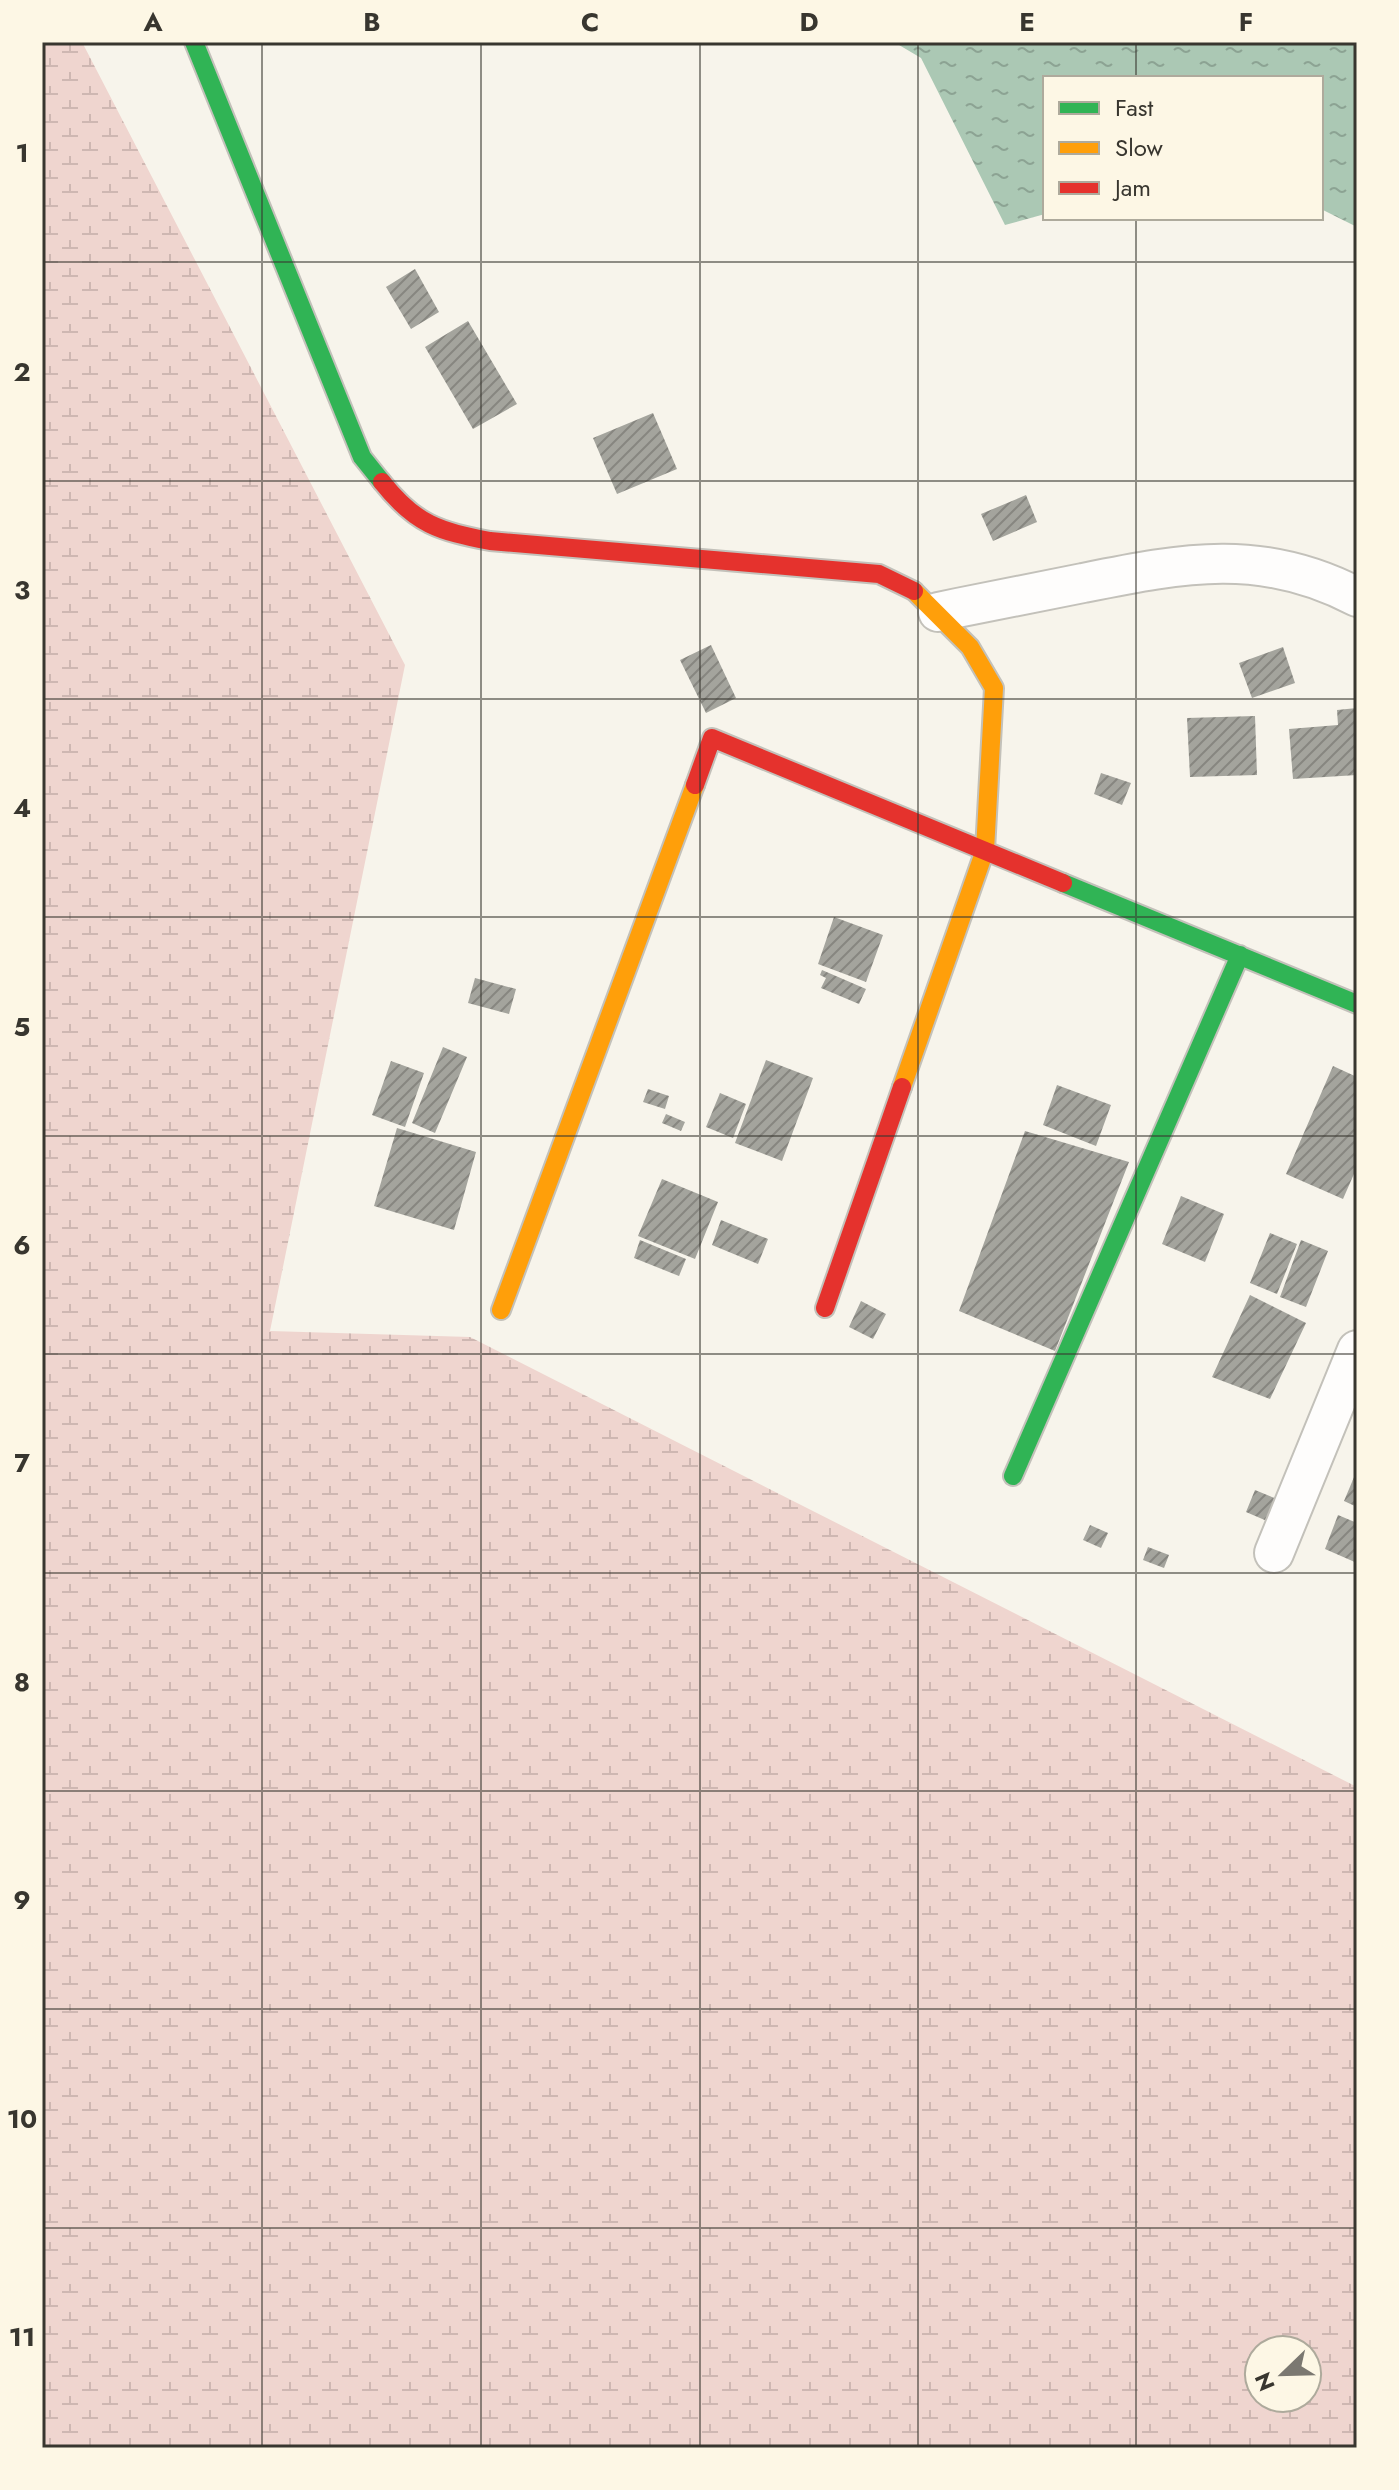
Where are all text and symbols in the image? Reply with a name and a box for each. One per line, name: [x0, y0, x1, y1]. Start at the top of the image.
text: A: [142, 3, 163, 41]
text: B: [363, 3, 381, 41]
text: C: [581, 3, 599, 41]
text: D: [799, 3, 819, 41]
text: E: [1019, 3, 1035, 41]
text: F: [1239, 3, 1253, 41]
legend: [1043, 76, 1323, 220]
text: Fast: [1115, 90, 1153, 125]
text: Slow: [1115, 130, 1163, 165]
text: 1: [15, 134, 29, 172]
text: Jam: [1112, 170, 1151, 205]
text: 2: [13, 353, 31, 391]
text: 3: [14, 571, 30, 609]
text: 4: [13, 789, 31, 827]
text: 5: [14, 1008, 30, 1046]
text: 6: [13, 1226, 31, 1264]
text: 7: [14, 1444, 30, 1482]
text: 8: [14, 1663, 30, 1701]
text: 9: [13, 1881, 31, 1919]
text: 10: [7, 2100, 37, 2138]
text: 11: [9, 2318, 35, 2356]
north arrow: [1243, 2334, 1323, 2414]
text: N: [1246, 2368, 1283, 2396]

